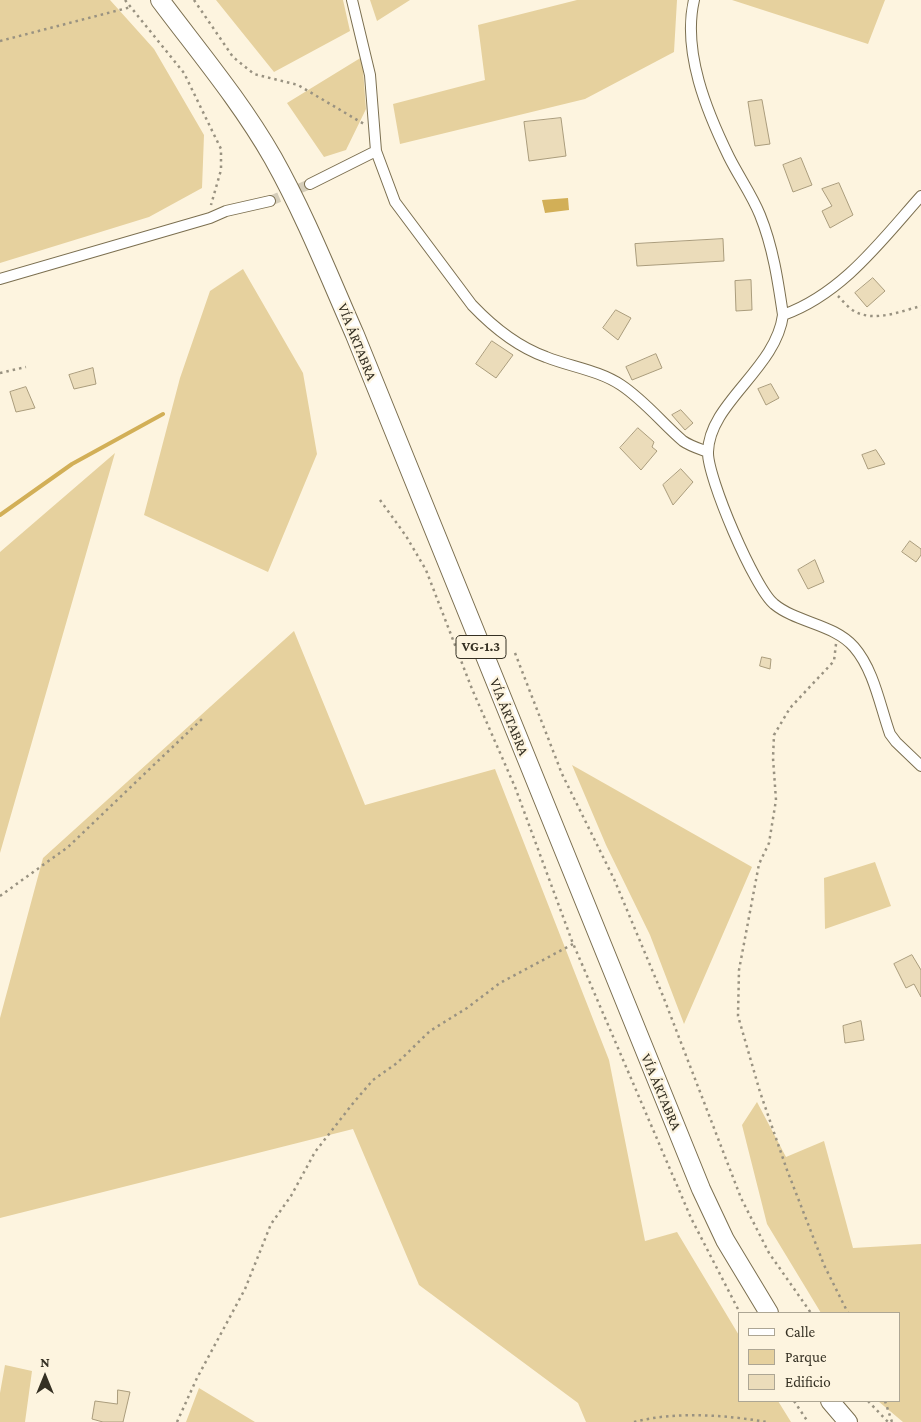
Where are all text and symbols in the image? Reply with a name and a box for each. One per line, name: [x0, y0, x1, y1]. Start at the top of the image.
street label: VÍA ÁRTABRA: [333, 301, 381, 383]
road number: VG-1.3: [456, 636, 506, 659]
street label: VÍA ÁRTABRA: [485, 676, 533, 758]
street label: VÍA ÁRTABRA: [637, 1051, 685, 1133]
legend: [738, 1312, 901, 1402]
text: Calle: [785, 1324, 815, 1340]
text: Parque: [785, 1349, 826, 1365]
north arrow: [20, 1352, 70, 1402]
text: N: [40, 1354, 50, 1370]
text: Edificio: [785, 1374, 831, 1390]

